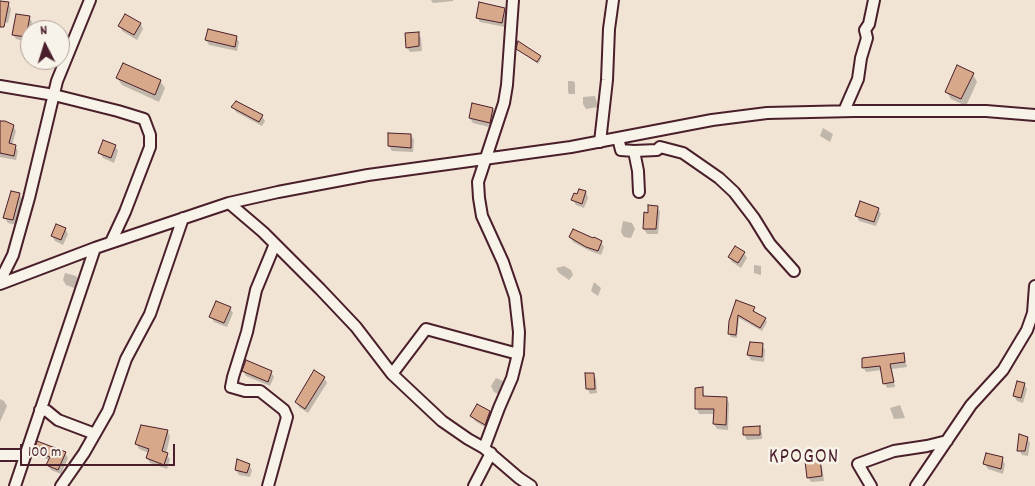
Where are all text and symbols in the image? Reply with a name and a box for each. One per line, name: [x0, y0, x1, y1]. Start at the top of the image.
north arrow: [20, 20, 70, 70]
text: N: [39, 21, 48, 41]
scale bar: [22, 434, 178, 466]
text: 100 m: [28, 442, 61, 464]
district label: KPOGON: [768, 446, 840, 472]

